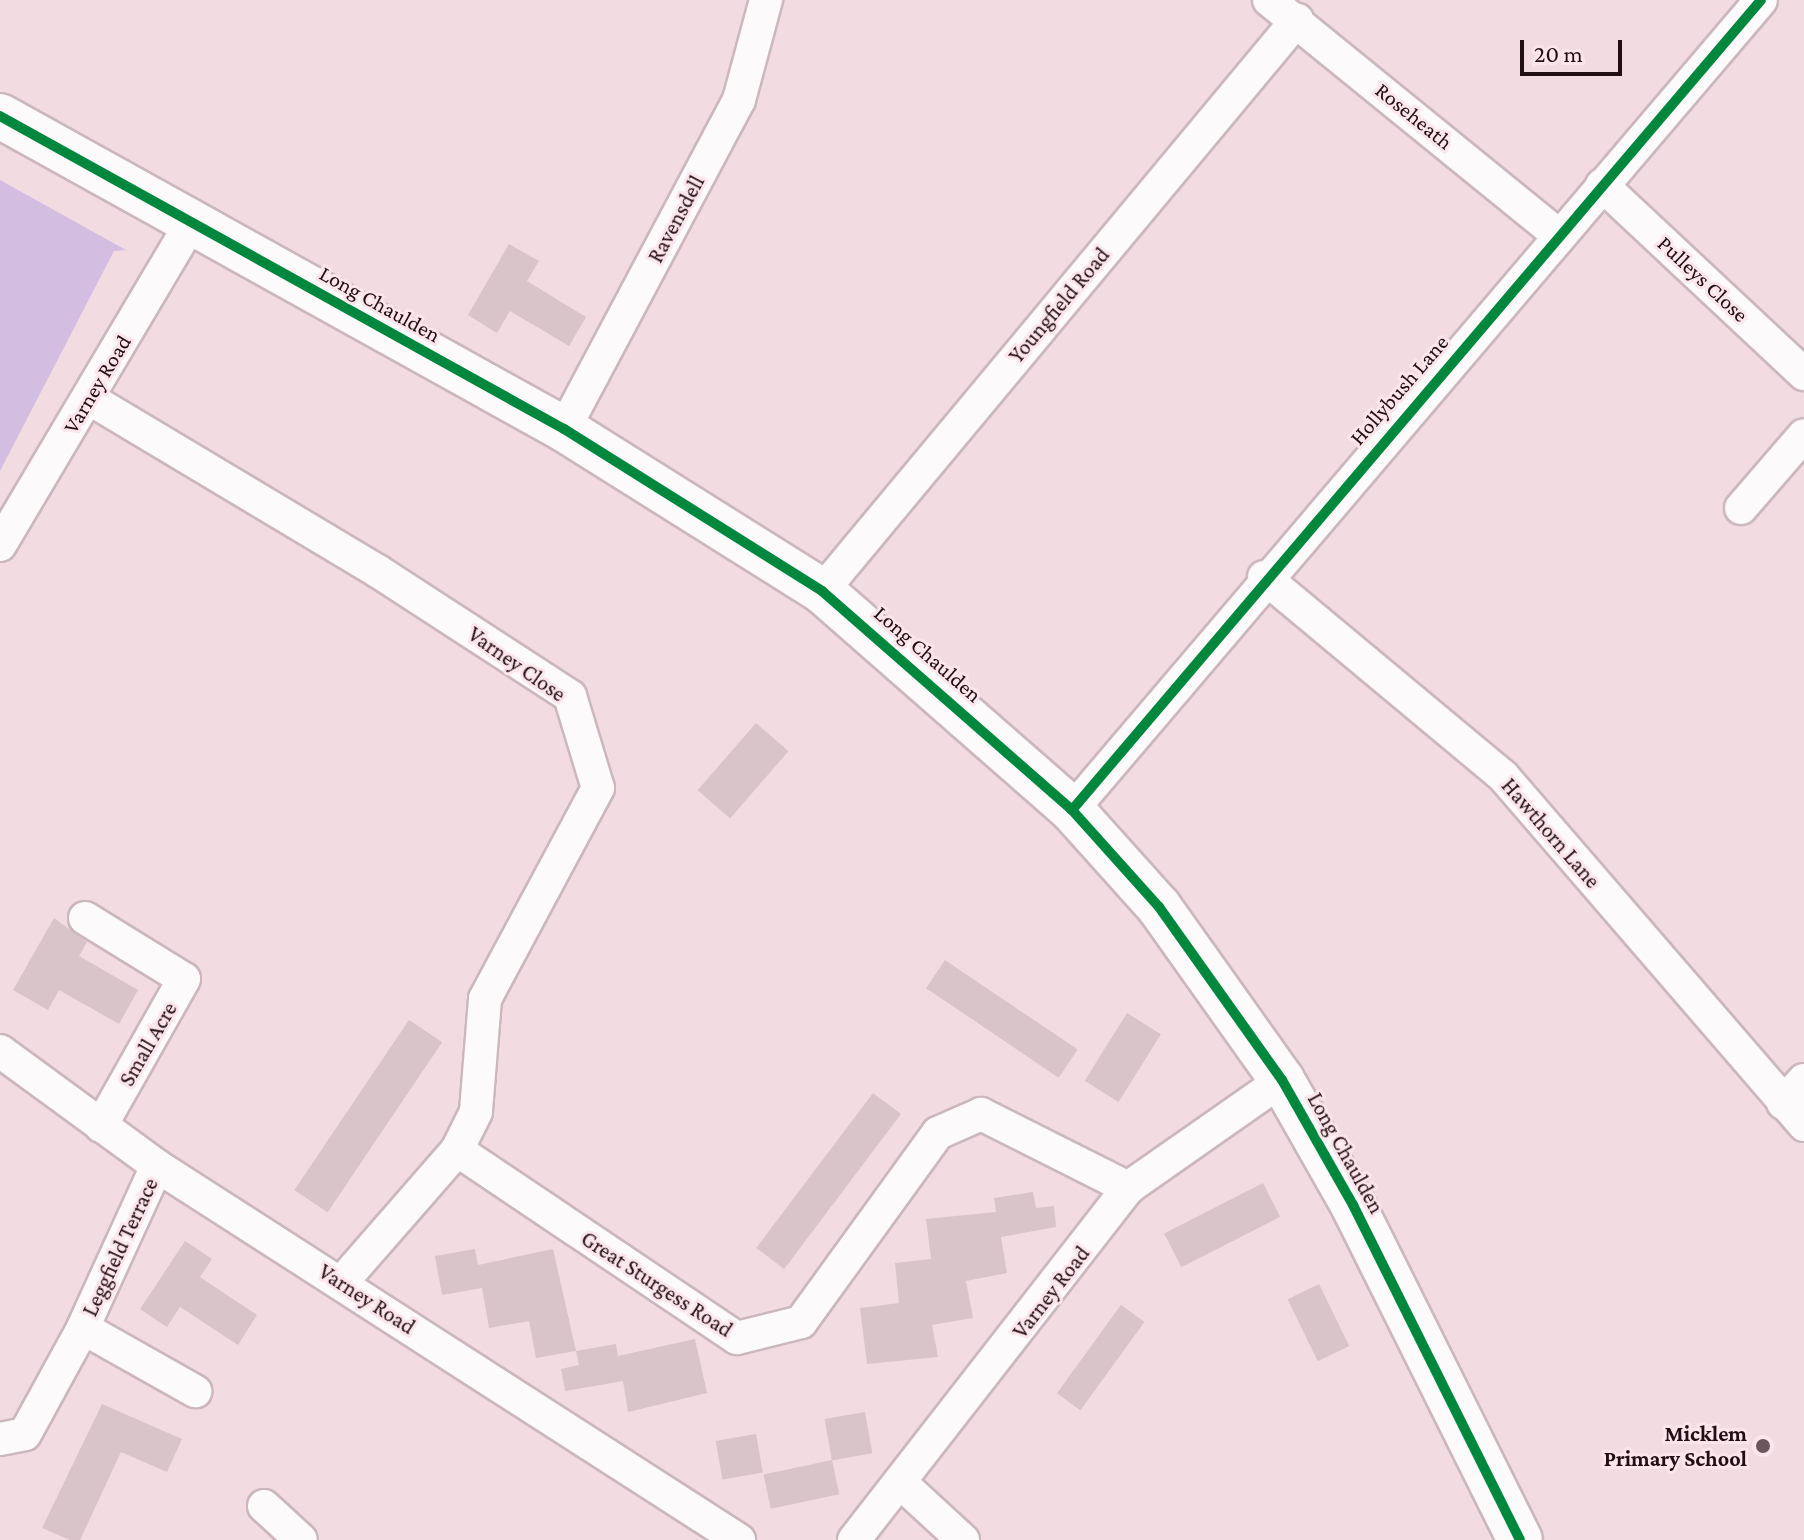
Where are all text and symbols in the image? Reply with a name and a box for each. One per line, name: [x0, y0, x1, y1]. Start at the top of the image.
scale bar: [1524, 24, 1626, 74]
text: 20 m: [1534, 40, 1583, 67]
street label: Roseheath: [1370, 77, 1458, 155]
street label: Ravensdell: [642, 171, 710, 267]
street label: Pulleys Close: [1652, 230, 1754, 328]
street label: Youngfield Road: [1003, 242, 1115, 368]
street label: Long Chaulden: [315, 260, 445, 348]
street label: Varney Road: [57, 330, 137, 438]
street label: Hollybush Lane: [1344, 330, 1454, 450]
street label: Long Chaulden: [869, 600, 987, 708]
street label: Varney Close: [463, 621, 571, 707]
street label: Hawthorn Lane: [1496, 773, 1606, 893]
street label: Small Acre: [113, 997, 183, 1091]
street label: Long Chaulden: [1302, 1088, 1390, 1218]
street label: Leggfield Terrace: [76, 1174, 164, 1320]
street label: Great Sturgess Road: [576, 1225, 738, 1343]
street label: Varney Road: [1007, 1241, 1095, 1343]
street label: Varney Road: [314, 1258, 420, 1340]
place label: Micklem Primary School: [1604, 1420, 1747, 1472]
marker: Micklem Primary School: [1754, 1437, 1772, 1455]

